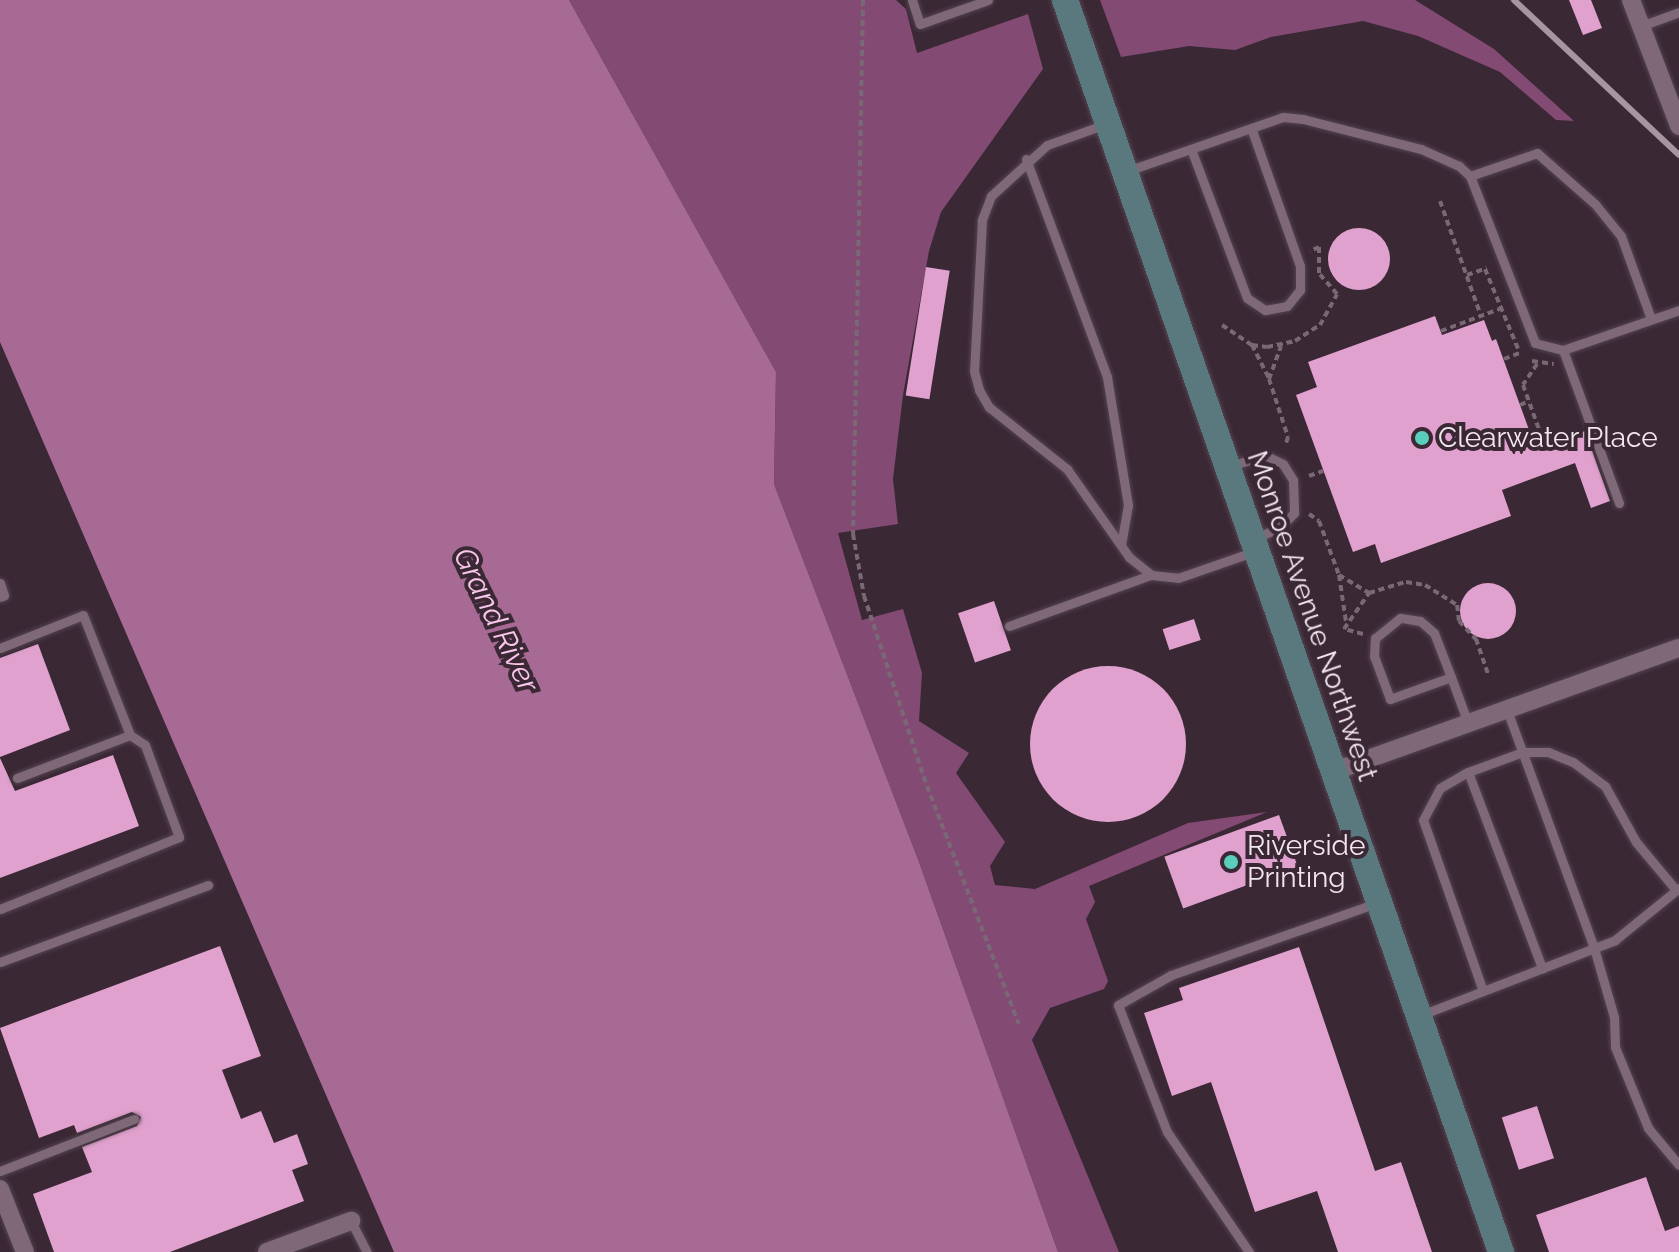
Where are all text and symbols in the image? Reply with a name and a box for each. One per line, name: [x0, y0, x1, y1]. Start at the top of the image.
place label: Clearwater Place: [1438, 421, 1658, 455]
marker: Clearwater Place: [1413, 429, 1431, 447]
street label: Monroe Avenue Northwest: [1240, 446, 1384, 786]
water label: Grand River: [446, 542, 546, 698]
place label: Riverside Printing: [1247, 829, 1365, 895]
marker: Riverside Printing: [1222, 853, 1240, 871]

